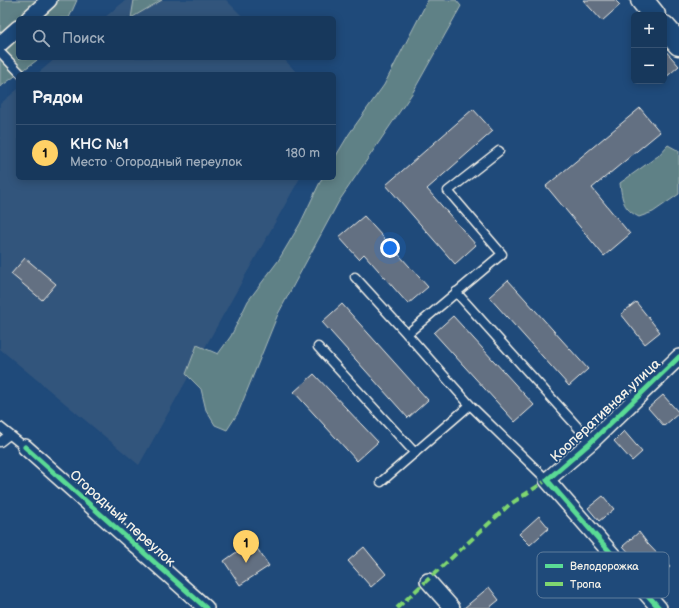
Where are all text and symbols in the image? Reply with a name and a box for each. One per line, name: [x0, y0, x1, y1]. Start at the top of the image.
map controls: [631, 12, 667, 84]
button: +: [631, 12, 667, 48]
search box: [16, 16, 336, 60]
icon: search: [30, 27, 52, 49]
text: Поиск: [62, 29, 105, 48]
button: −: [631, 48, 667, 84]
text: Рядом: [32, 88, 83, 108]
text: КНС №1: [70, 135, 129, 154]
text: 1: [42, 145, 48, 161]
text: 180 m: [285, 145, 320, 161]
text: Место · Огородный переулок: [70, 154, 242, 170]
your location: [380, 238, 400, 258]
street label: Кооперативная улица: [547, 355, 664, 466]
street label: Огородный переулок: [66, 466, 179, 571]
pin: 1: [233, 530, 259, 563]
legend: [537, 552, 669, 598]
text: Велодорожка: [570, 560, 639, 573]
text: Тропа: [570, 578, 602, 591]

